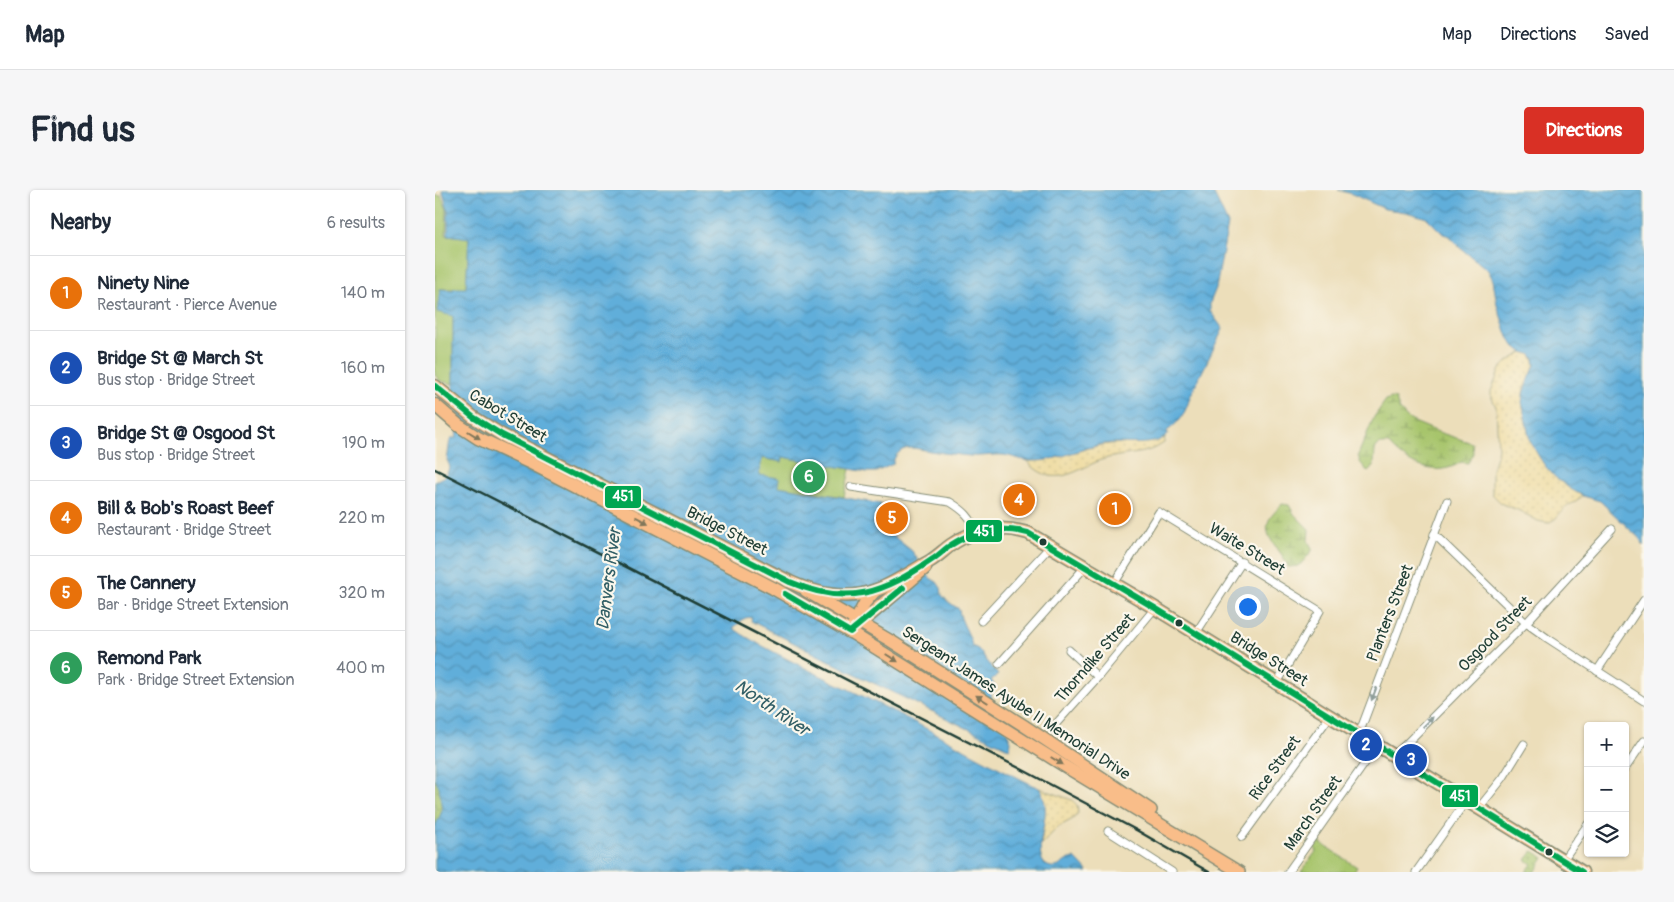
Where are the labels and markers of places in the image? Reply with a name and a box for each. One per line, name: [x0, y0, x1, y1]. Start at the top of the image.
pin: 6: [793, 458, 825, 496]
pin: 4: [1003, 481, 1035, 519]
pin: 1: [1099, 490, 1131, 528]
pin: 5: [876, 499, 908, 537]
unlabelled marker: [1038, 537, 1048, 547]
unlabelled marker: [1174, 618, 1184, 628]
pin: 2: [1350, 726, 1382, 764]
pin: 3: [1395, 741, 1427, 779]
unlabelled marker: [1544, 847, 1554, 857]

